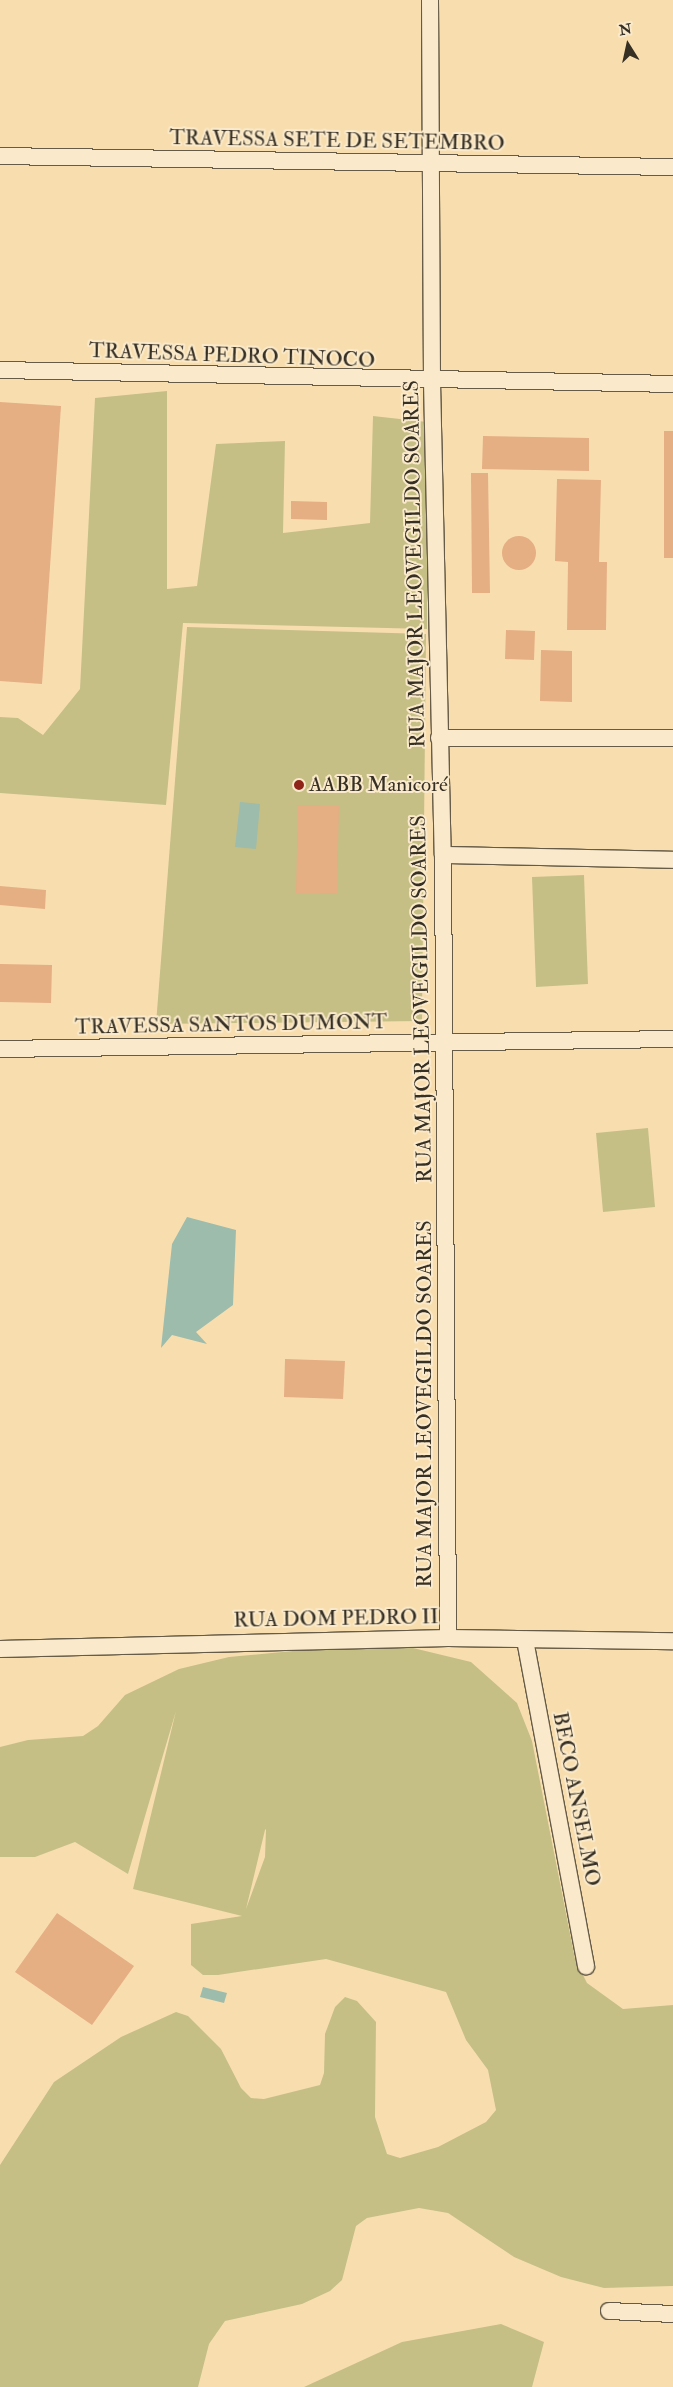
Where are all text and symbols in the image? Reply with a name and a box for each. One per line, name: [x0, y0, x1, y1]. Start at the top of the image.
north arrow: [603, 20, 653, 70]
text: N: [618, 20, 633, 39]
street label: TRAVESSA SETE DE SETEMBRO: [169, 125, 505, 157]
street label: TRAVESSA PEDRO TINOCO: [88, 338, 376, 374]
street label: RUA MAJOR LEOVEGILDO SOARES: [399, 380, 431, 748]
place label: AABB Manicoré: [309, 772, 448, 798]
marker: AABB Manicoré: [293, 779, 305, 791]
street label: RUA MAJOR LEOVEGILDO SOARES: [406, 815, 438, 1183]
street label: TRAVESSA SANTOS DUMONT: [75, 1010, 387, 1040]
street label: RUA MAJOR LEOVEGILDO SOARES: [412, 1220, 438, 1588]
street label: RUA DOM PEDRO II: [233, 1605, 439, 1633]
street label: BECO ANSELMO: [547, 1710, 605, 1888]

